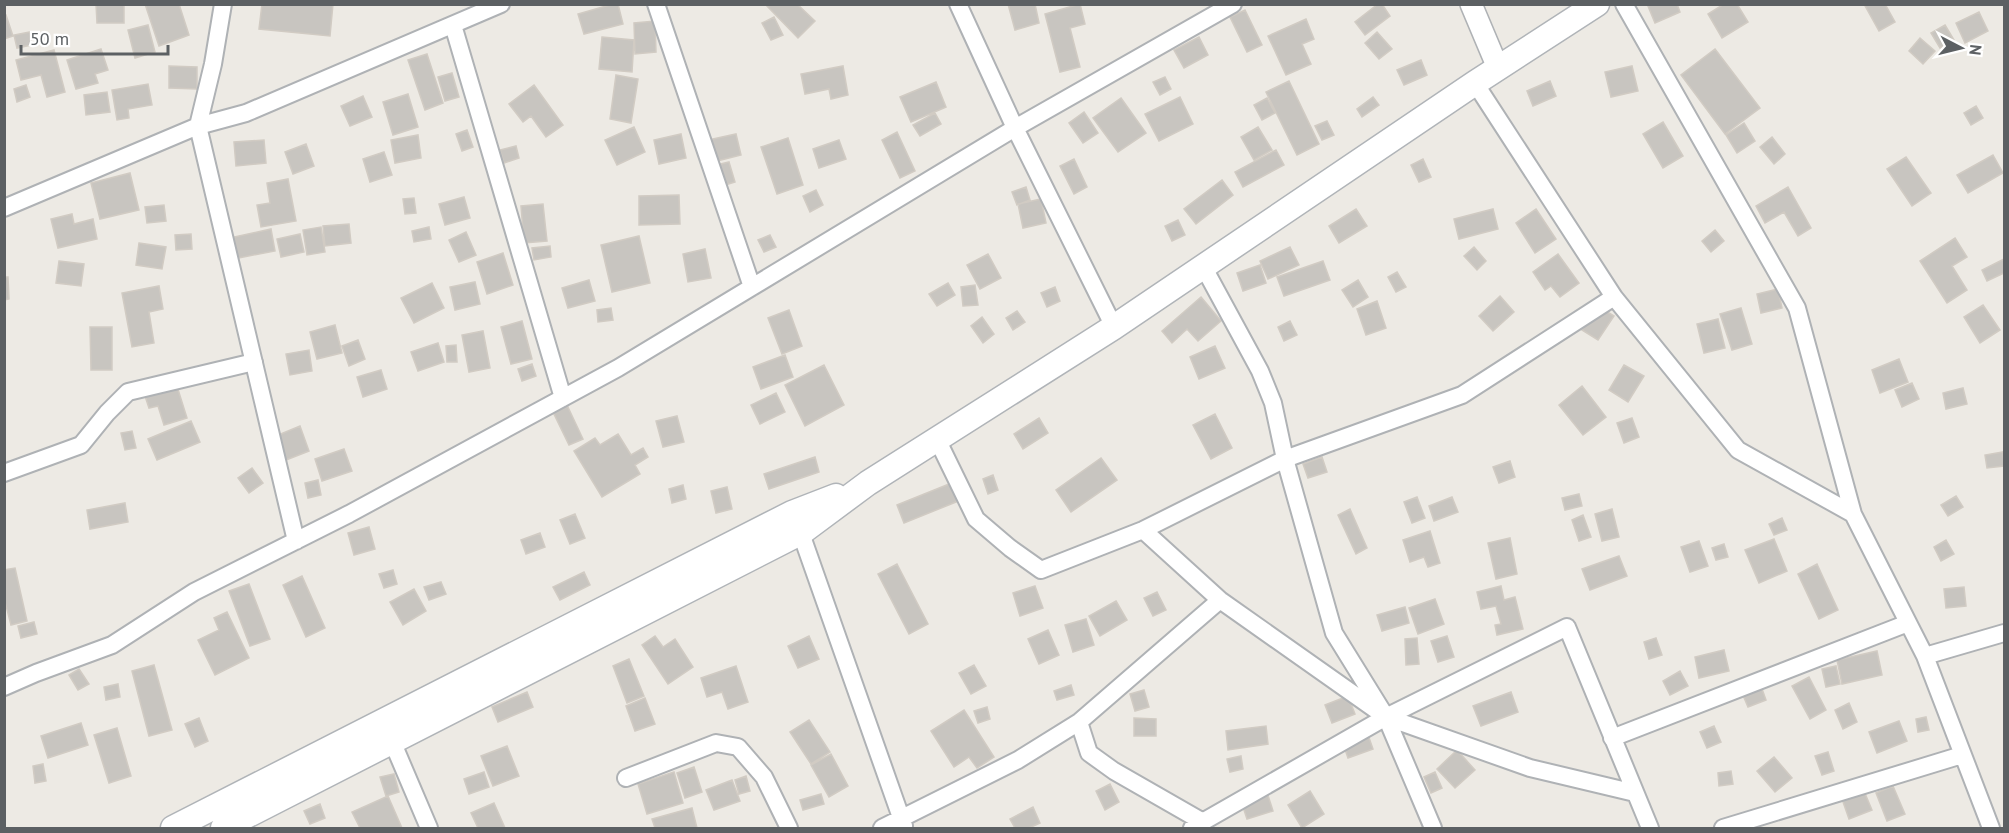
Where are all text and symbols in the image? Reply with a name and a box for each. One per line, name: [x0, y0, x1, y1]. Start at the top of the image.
scale bar: [21, 18, 168, 56]
north arrow: [1931, 18, 1991, 78]
text: 50 m: [30, 27, 69, 50]
text: N: [1965, 43, 1986, 56]

